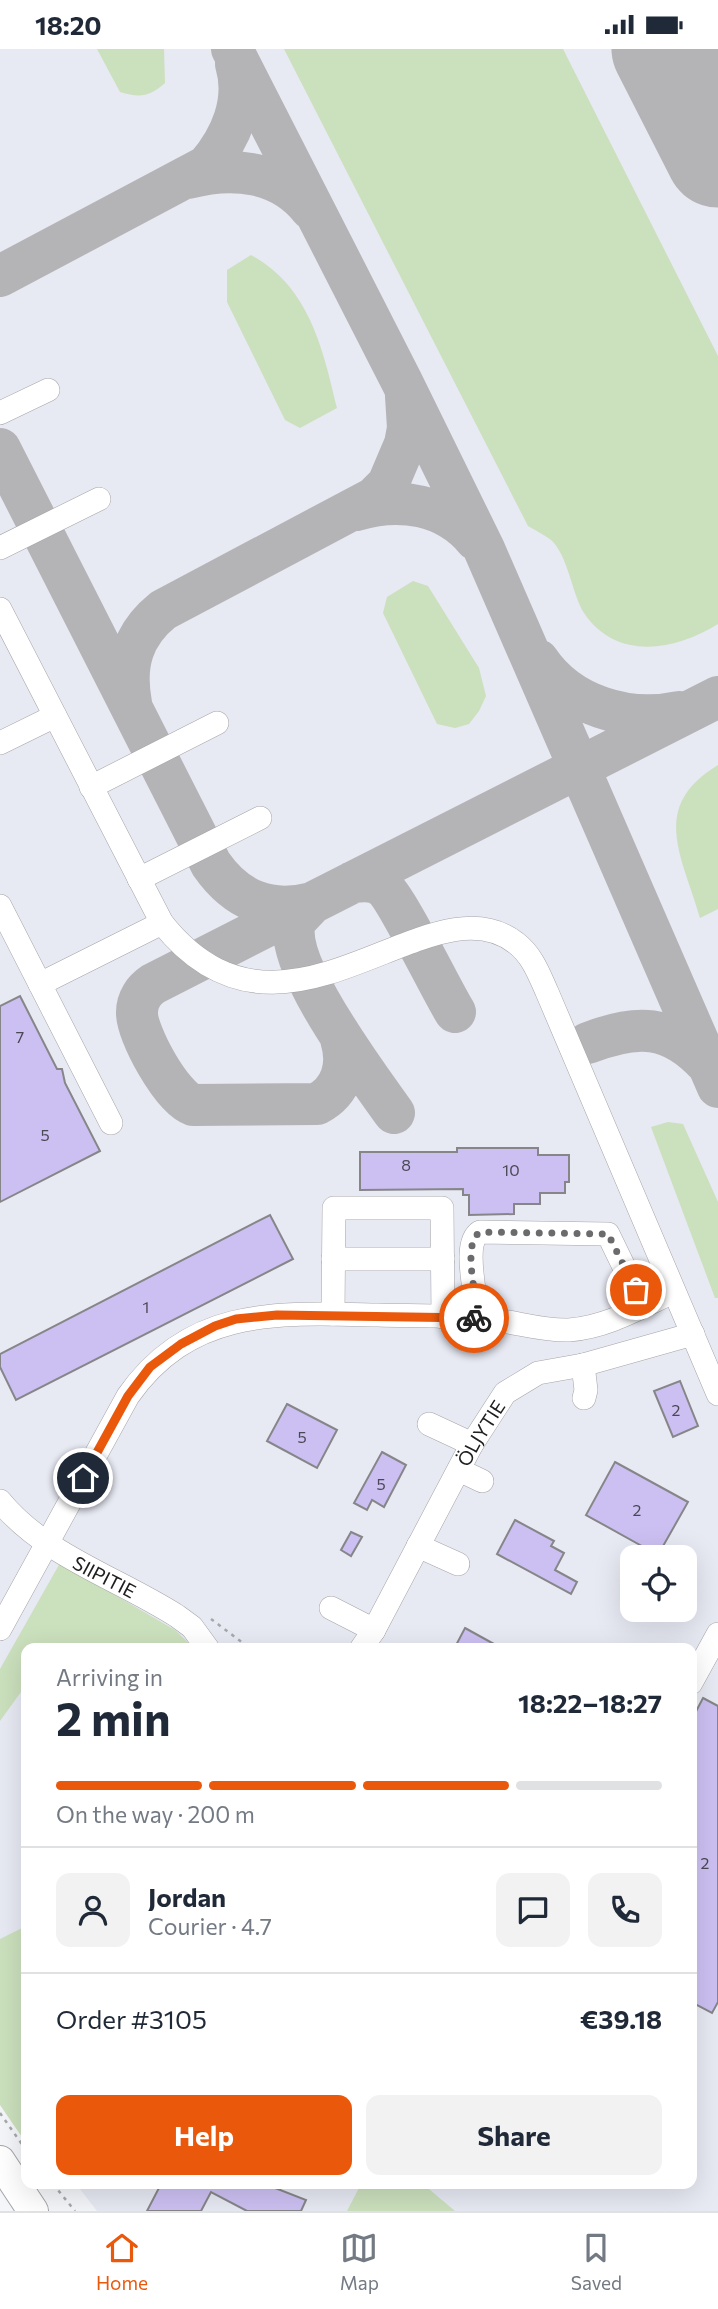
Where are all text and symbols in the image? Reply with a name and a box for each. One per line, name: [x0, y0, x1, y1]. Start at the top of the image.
text: 18:20: [35, 9, 102, 40]
house number: 7: [16, 1027, 24, 1046]
house number: 5: [40, 1125, 50, 1144]
house number: 8: [401, 1155, 411, 1174]
house number: 10: [502, 1160, 520, 1179]
pin: [606, 1260, 666, 1320]
icon: bag: [617, 1271, 655, 1309]
courier: [439, 1283, 509, 1353]
house number: 1: [143, 1297, 149, 1316]
icon: bike: [455, 1299, 493, 1337]
street label: ÖLJYTIE: [451, 1396, 509, 1470]
house number: 2: [672, 1400, 681, 1419]
house number: 5: [297, 1427, 307, 1446]
pin: [53, 1448, 113, 1508]
icon: home: [64, 1459, 102, 1497]
house number: 5: [376, 1474, 386, 1493]
house number: 2: [633, 1500, 642, 1519]
map controls: [620, 1545, 697, 1622]
button: locate: [620, 1545, 697, 1622]
street label: SIIPITIE: [69, 1550, 140, 1602]
text: Arriving in: [56, 1663, 163, 1691]
text: 18:22–18:27: [518, 1687, 662, 1718]
text: 2 min: [56, 1689, 171, 1745]
text: On the way · 200 m: [56, 1800, 255, 1828]
house number: 2: [701, 1853, 710, 1872]
button: person: [56, 1873, 130, 1947]
button: chat: [496, 1873, 570, 1947]
button: phone: [588, 1873, 662, 1947]
text: Jordan: [148, 1881, 226, 1912]
text: Courier · 4.7: [148, 1912, 272, 1940]
text: Order #3105: [56, 2003, 207, 2034]
text: €39.18: [580, 2003, 662, 2034]
button: Help: [56, 2095, 352, 2175]
button: Share: [366, 2095, 662, 2175]
tab: Home: [96, 2229, 148, 2294]
tab: Map: [340, 2229, 379, 2294]
tab: Saved: [571, 2229, 622, 2294]

